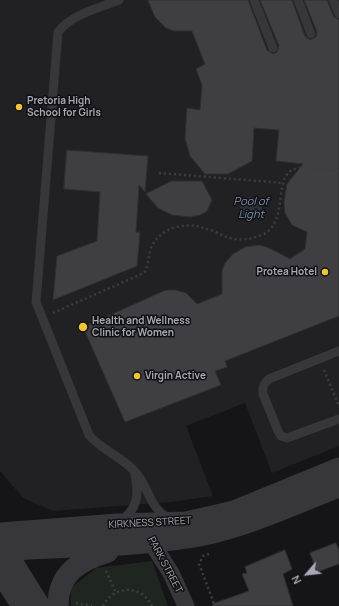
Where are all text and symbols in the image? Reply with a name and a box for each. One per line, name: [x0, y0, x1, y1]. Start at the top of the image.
place label: Pretoria High School for Girls: [27, 95, 101, 118]
marker: Pretoria High School for Girls: [14, 102, 24, 112]
water label: Pool of Light: [234, 195, 268, 221]
place label: Protea Hotel: [257, 266, 317, 278]
marker: Protea Hotel: [320, 267, 330, 277]
place label: Health and Wellness Clinic for Women: [92, 315, 190, 338]
marker: Health and Wellness Clinic for Women: [77, 321, 89, 333]
place label: Virgin Active: [145, 370, 206, 382]
marker: Virgin Active: [132, 371, 142, 381]
street label: KIRKNESS STREET: [108, 515, 192, 531]
street label: PARK STREET: [145, 535, 185, 595]
north arrow: [287, 554, 327, 594]
text: N: [287, 573, 304, 587]

